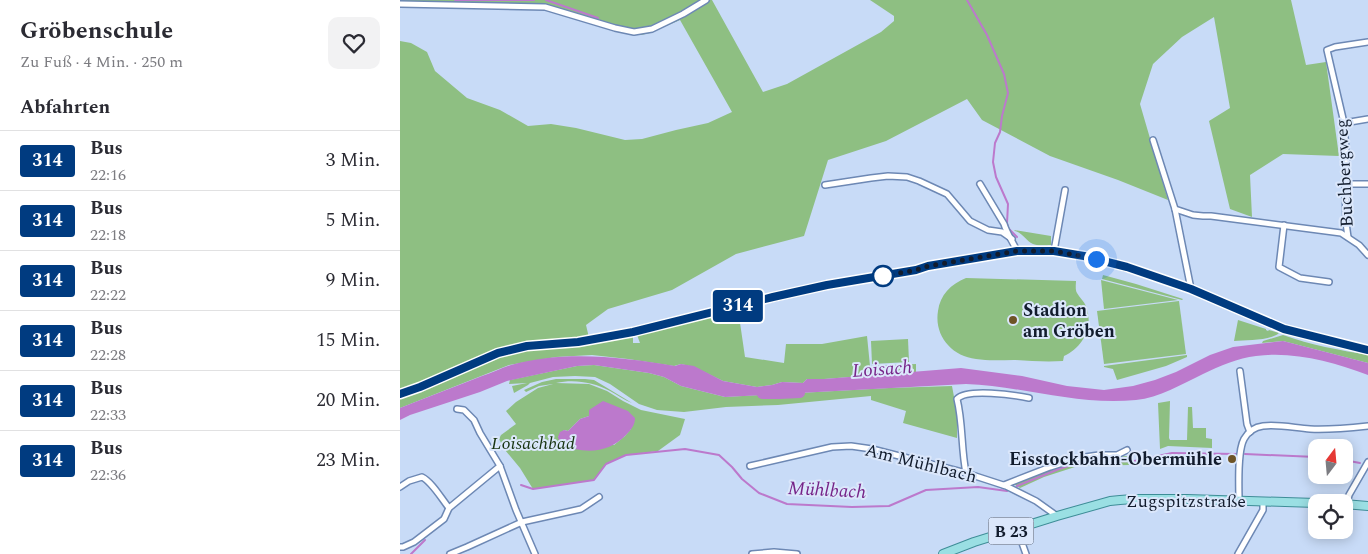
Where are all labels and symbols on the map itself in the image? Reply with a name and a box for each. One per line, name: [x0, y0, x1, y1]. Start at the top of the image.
street label: Buchbergweg: [1328, 118, 1361, 228]
your location: [1084, 247, 1109, 272]
unlabelled marker: [872, 265, 894, 287]
line badge: 314: [709, 290, 767, 322]
place label: Stadion am Gröben: [1023, 297, 1115, 345]
marker: Stadion am Gröben: [1007, 314, 1019, 326]
water label: Loisach: [851, 353, 913, 386]
park label: Loisachbad: [491, 430, 575, 457]
street label: Am Mühlbach: [862, 437, 980, 490]
north arrow: [1308, 439, 1352, 484]
place label: Eisstockbahn-Obermühle: [1009, 446, 1222, 473]
marker: Eisstockbahn-Obermühle: [1226, 453, 1238, 465]
water label: Mühlbach: [787, 474, 867, 507]
street label: Zugspitzstraße: [1126, 488, 1246, 515]
road number: B 23: [988, 518, 1034, 544]

